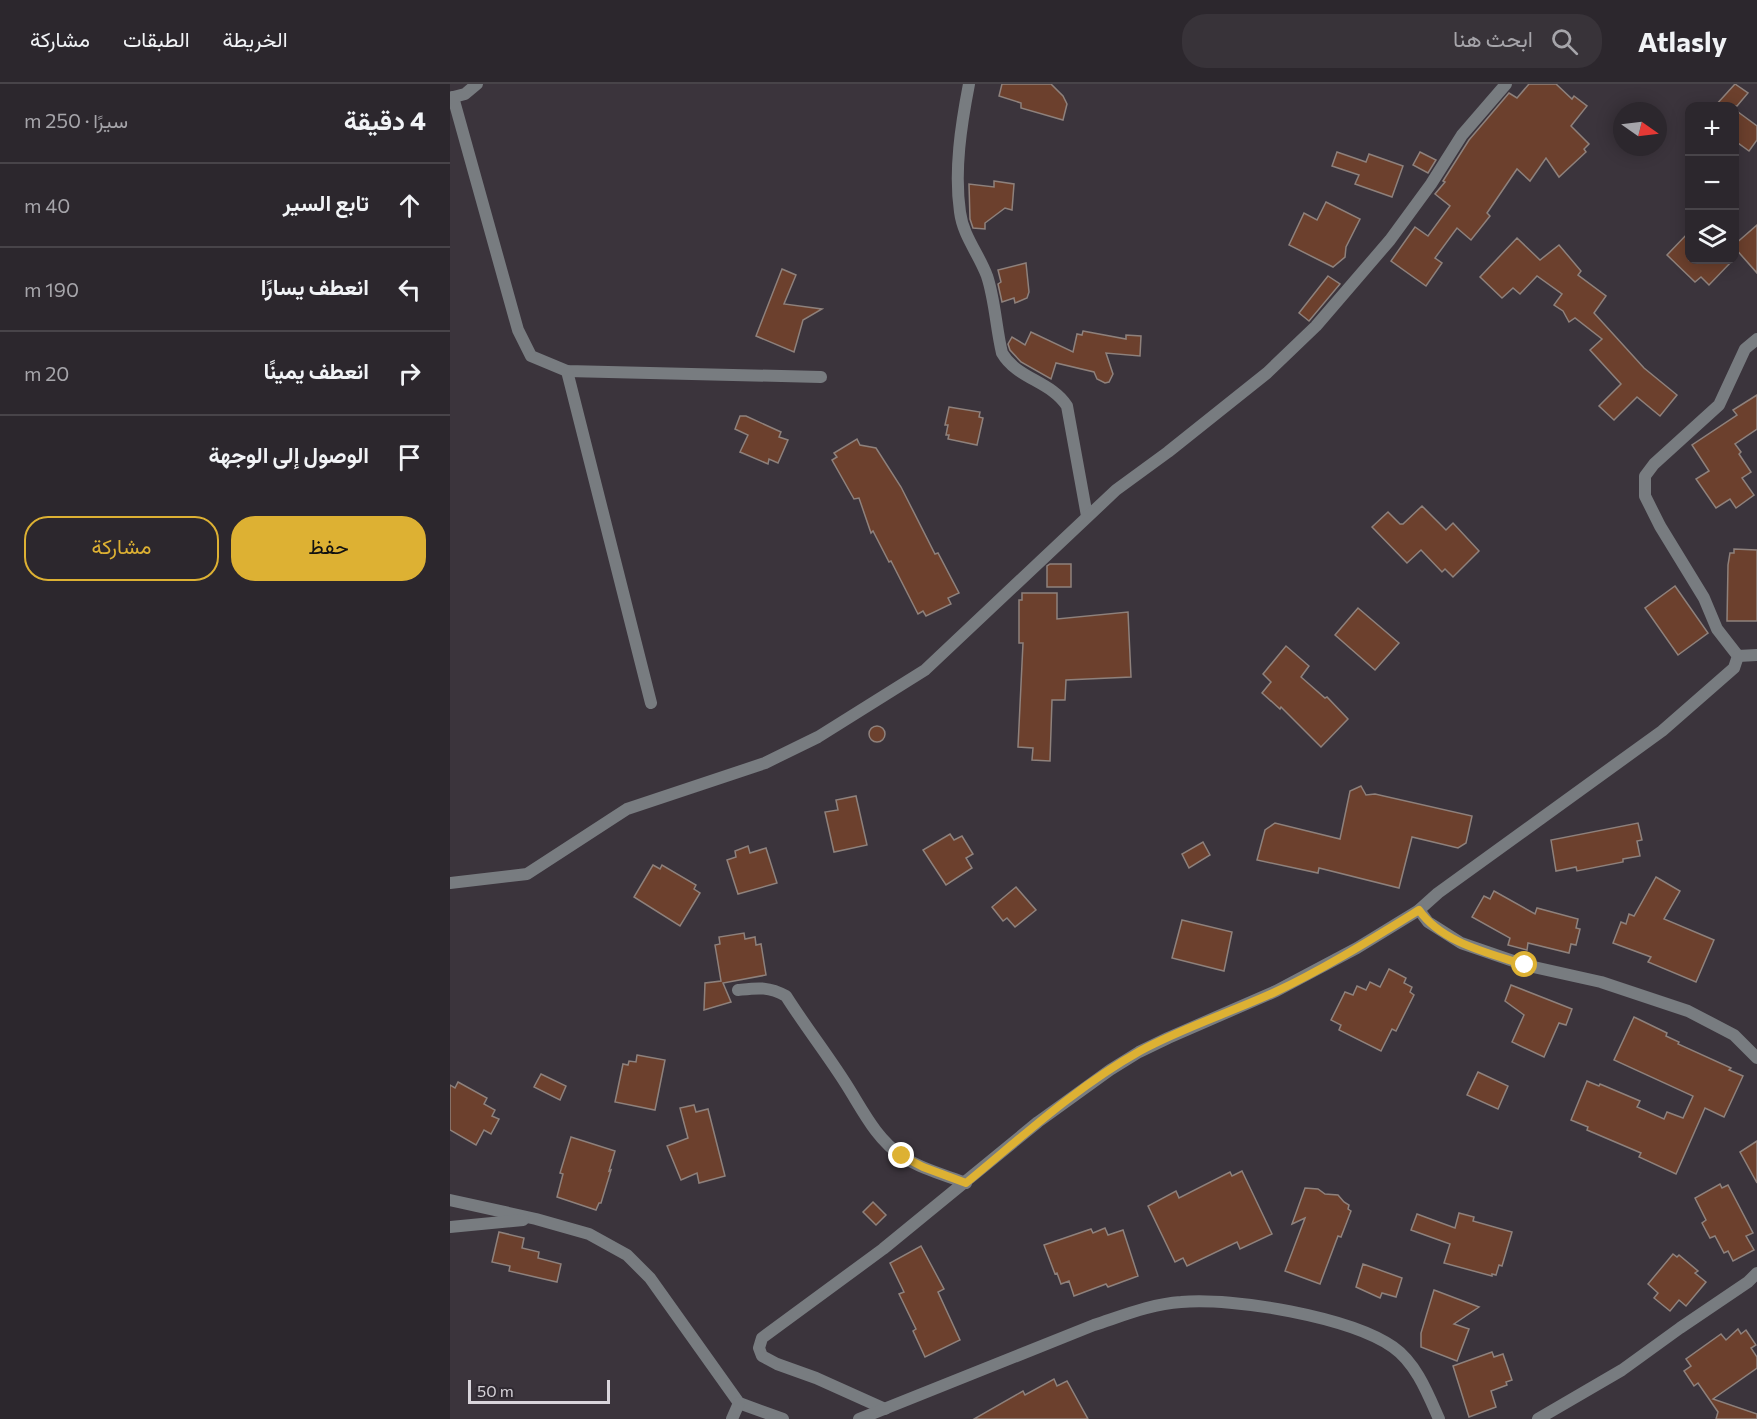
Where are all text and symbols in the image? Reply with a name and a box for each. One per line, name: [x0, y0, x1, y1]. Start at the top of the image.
search box: [1182, 14, 1602, 68]
text: Atlasly: [1638, 24, 1727, 58]
text: ابحث هنا: [1453, 25, 1533, 52]
icon: search: [1548, 25, 1581, 58]
text: مشاركة: [30, 26, 90, 51]
text: الطبقات: [123, 26, 190, 51]
text: الخريطة: [223, 26, 288, 51]
north arrow: [1613, 102, 1667, 156]
map controls: [1685, 102, 1739, 264]
button: +: [1685, 102, 1739, 156]
text: 4 دقيقة: [344, 104, 426, 135]
text: سيرًا · 250 m: [24, 108, 128, 132]
button: −: [1685, 156, 1739, 210]
text: تابع السير: [283, 189, 369, 216]
icon: ahead: [393, 189, 426, 222]
text: 40 m: [24, 193, 70, 217]
button: layers: [1685, 210, 1739, 264]
text: انعطف يسارًا: [261, 273, 369, 300]
icon: left: [393, 273, 426, 306]
text: 190 m: [24, 277, 79, 301]
text: انعطف يمينًا: [263, 357, 369, 384]
icon: right: [393, 357, 426, 390]
text: 20 m: [24, 361, 69, 385]
text: الوصول إلى الوجهة: [209, 441, 369, 468]
icon: arrive: [393, 441, 426, 474]
button: مشاركة: [24, 516, 219, 581]
button: حفظ: [231, 516, 426, 581]
route start: [1511, 951, 1537, 977]
route end: [888, 1142, 914, 1168]
scale bar: [468, 1377, 610, 1404]
text: 50 m: [477, 1381, 514, 1400]

